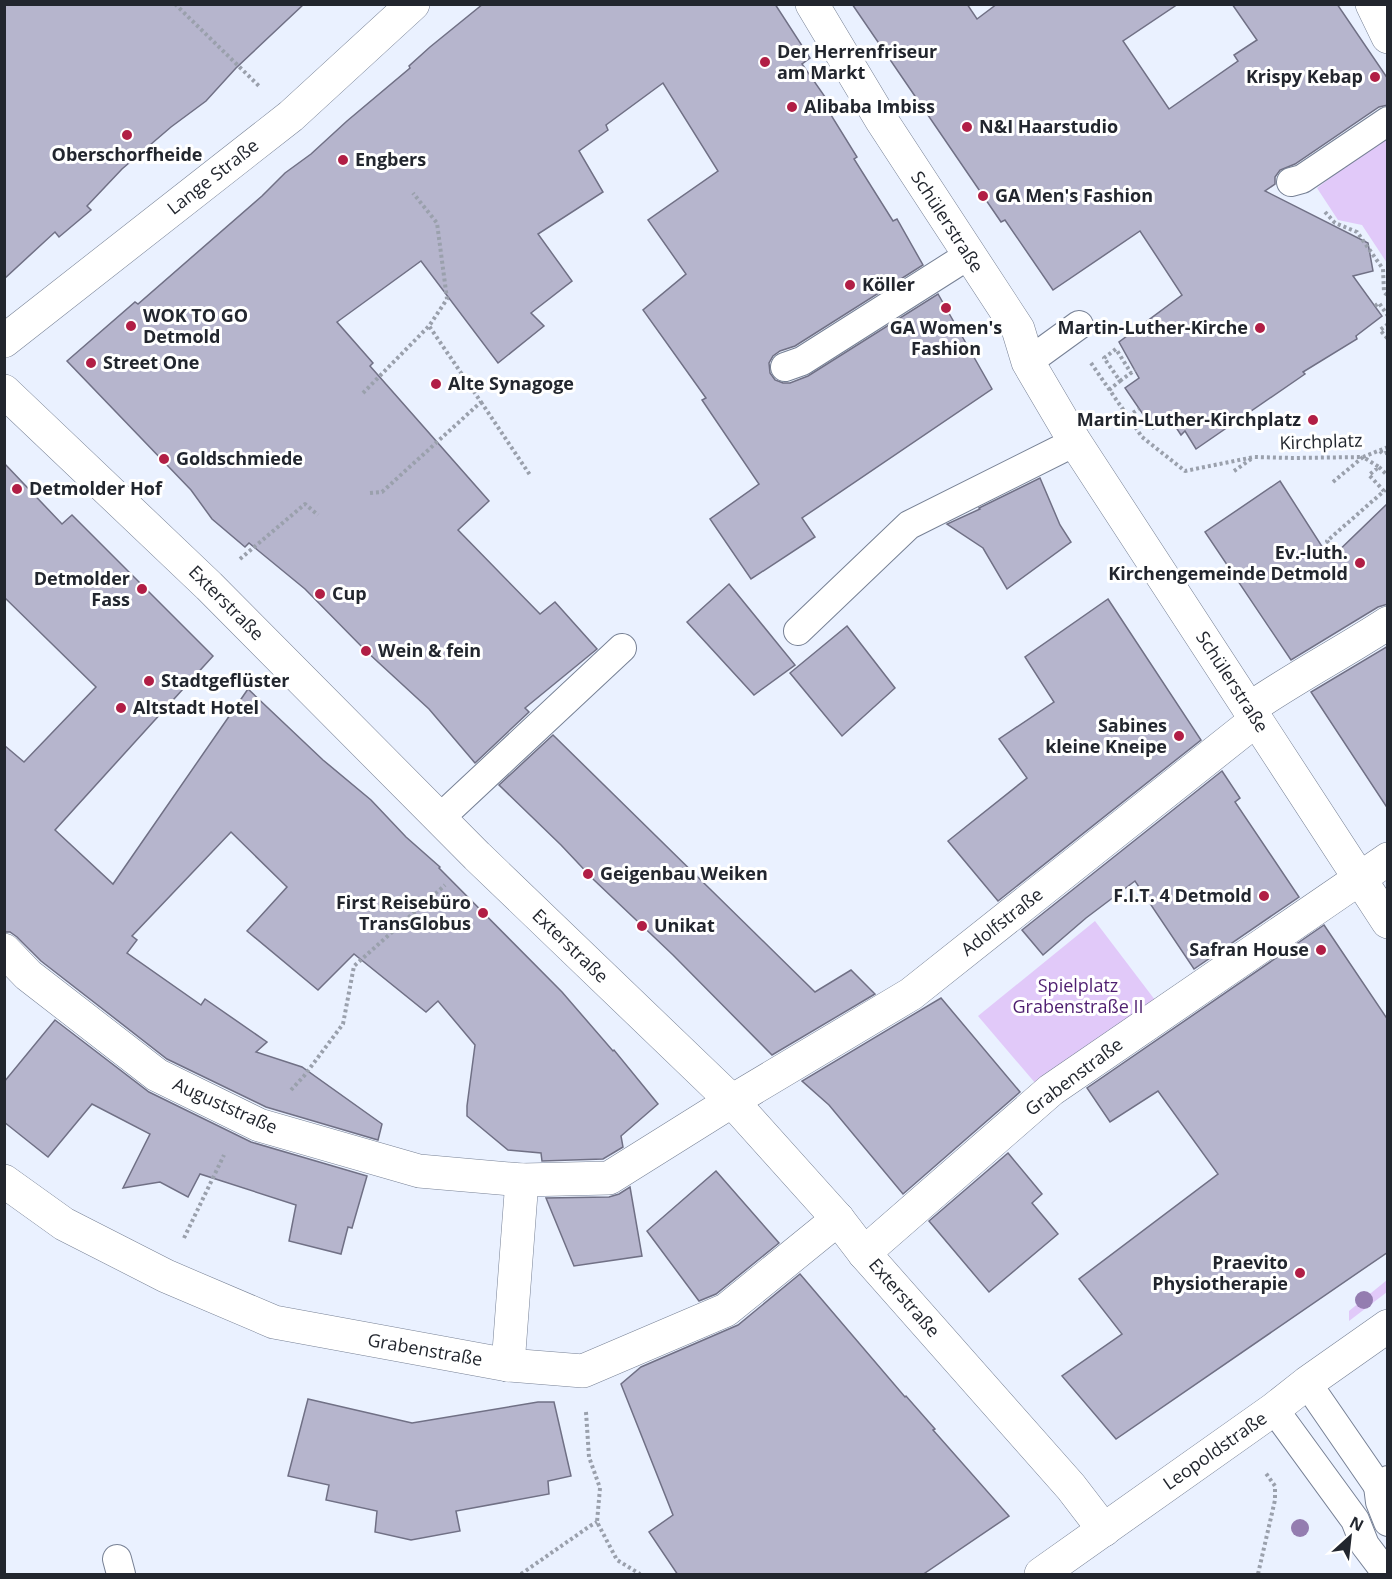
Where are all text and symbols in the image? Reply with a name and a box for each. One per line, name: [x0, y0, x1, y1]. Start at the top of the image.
place label: Der Herrenfriseur am Markt: [777, 39, 937, 84]
marker: Der Herrenfriseur am Markt: [758, 55, 772, 69]
place label: Krispy Kebap: [1246, 64, 1363, 88]
marker: Krispy Kebap: [1368, 70, 1382, 84]
place label: Alibaba Imbiss: [804, 94, 935, 118]
marker: Alibaba Imbiss: [785, 100, 799, 114]
place label: N&I Haarstudio: [979, 114, 1118, 138]
marker: N&I Haarstudio: [960, 120, 974, 134]
marker: Oberschorfheide: [120, 128, 134, 142]
street label: Lange Straße: [162, 133, 263, 220]
place label: Oberschorfheide: [52, 142, 202, 166]
place label: Engbers: [355, 147, 426, 171]
marker: Engbers: [336, 153, 350, 167]
street label: Schülerstraße: [906, 166, 990, 277]
place label: GA Men's Fashion: [995, 183, 1153, 207]
marker: GA Men's Fashion: [976, 189, 990, 203]
place label: Köller: [862, 272, 915, 296]
marker: Köller: [843, 278, 857, 292]
marker: GA Women's Fashion: [939, 301, 953, 315]
place label: WOK TO GO Detmold: [143, 303, 248, 348]
place label: GA Women's Fashion: [890, 315, 1002, 360]
place label: Martin-Luther-Kirche: [1057, 315, 1248, 339]
marker: WOK TO GO Detmold: [124, 319, 138, 333]
marker: Martin-Luther-Kirche: [1253, 321, 1267, 335]
place label: Street One: [103, 350, 199, 374]
marker: Street One: [84, 356, 98, 370]
place label: Alte Synagoge: [448, 371, 574, 395]
marker: Alte Synagoge: [429, 377, 443, 391]
place label: Martin-Luther-Kirchplatz: [1077, 407, 1301, 431]
marker: Martin-Luther-Kirchplatz: [1306, 413, 1320, 427]
street label: Kirchplatz: [1279, 428, 1363, 454]
place label: Goldschmiede: [176, 446, 303, 470]
marker: Goldschmiede: [157, 452, 171, 466]
place label: Detmolder Hof: [29, 476, 163, 500]
marker: Detmolder Hof: [10, 482, 24, 496]
place label: Ev.-luth. Kirchengemeinde Detmold: [1108, 540, 1348, 585]
marker: Ev.-luth. Kirchengemeinde Detmold: [1353, 556, 1367, 570]
street label: Exterstraße: [184, 560, 269, 645]
place label: Detmolder Fass: [34, 566, 130, 611]
place label: Cup: [332, 581, 367, 605]
marker: Detmolder Fass: [135, 582, 149, 596]
marker: Cup: [313, 587, 327, 601]
street label: Schülerstraße: [1191, 626, 1275, 737]
place label: Wein & fein: [378, 638, 481, 662]
marker: Wein & fein: [359, 644, 373, 658]
place label: Stadtgeflüster: [161, 668, 289, 692]
marker: Stadtgeflüster: [142, 674, 156, 688]
place label: Altstadt Hotel: [133, 695, 259, 719]
marker: Altstadt Hotel: [114, 701, 128, 715]
place label: Sabines kleine Kneipe: [1045, 713, 1167, 758]
marker: Sabines kleine Kneipe: [1172, 729, 1186, 743]
place label: Geigenbau Weiken: [600, 861, 768, 885]
marker: Geigenbau Weiken: [581, 867, 595, 881]
street label: Adolfstraße: [956, 882, 1047, 961]
place label: F.I.T. 4 Detmold: [1113, 883, 1252, 907]
marker: F.I.T. 4 Detmold: [1257, 889, 1271, 903]
place label: First Reisebüro TransGlobus: [336, 890, 471, 935]
street label: Exterstraße: [527, 903, 614, 988]
marker: First Reisebüro TransGlobus: [476, 906, 490, 920]
place label: Unikat: [654, 913, 715, 937]
marker: Unikat: [635, 919, 649, 933]
place label: Safran House: [1189, 937, 1309, 961]
marker: Safran House: [1314, 943, 1328, 957]
park label: Spielplatz Grabenstraße II: [1012, 973, 1144, 1018]
street label: Grabenstraße: [1020, 1032, 1127, 1121]
street label: Auguststraße: [169, 1071, 281, 1139]
place label: Praevito Physiotherapie: [1152, 1250, 1288, 1295]
street label: Exterstraße: [864, 1253, 946, 1342]
marker: Praevito Physiotherapie: [1293, 1266, 1307, 1280]
street label: Grabenstraße: [366, 1327, 485, 1371]
street label: Leopoldstraße: [1158, 1406, 1271, 1495]
north arrow: [1320, 1507, 1380, 1567]
text: N: [1346, 1511, 1368, 1536]

